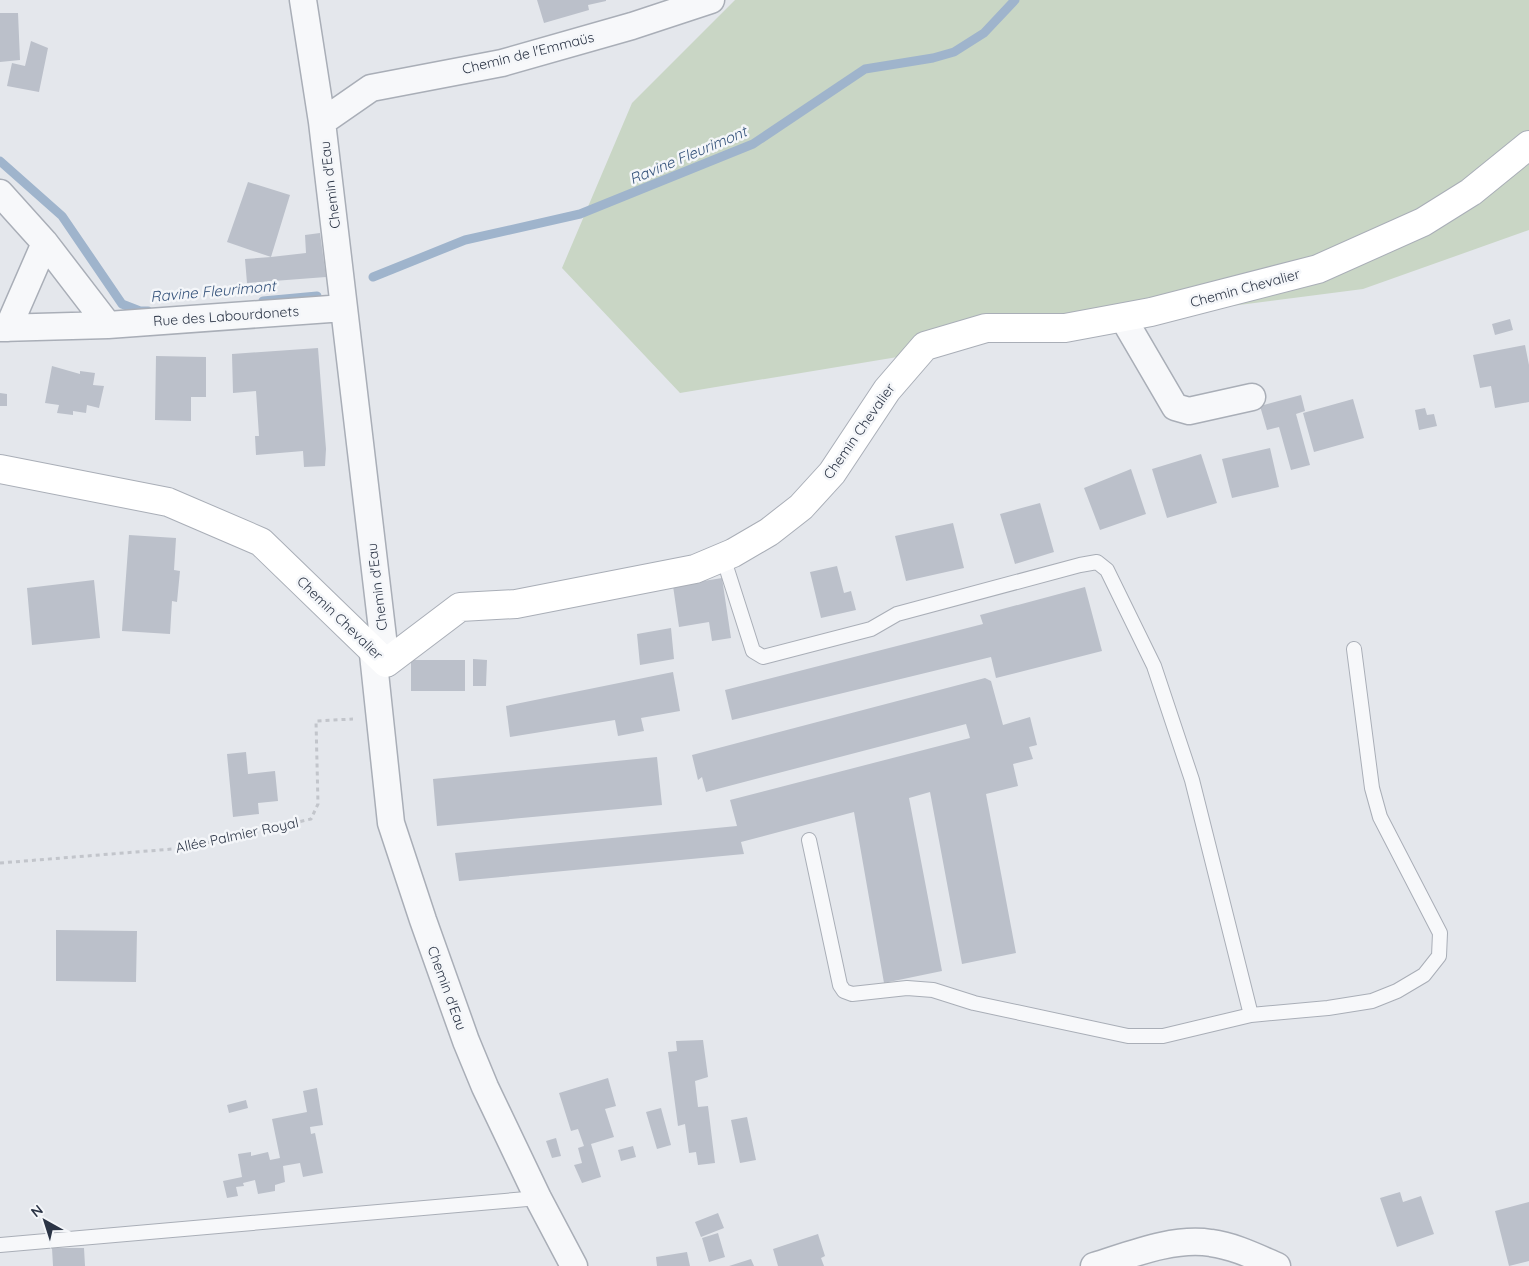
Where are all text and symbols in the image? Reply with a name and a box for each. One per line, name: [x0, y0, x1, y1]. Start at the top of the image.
street label: Chemin de l'Emmaüs: [460, 28, 596, 78]
water label: Ravine Fleurimont: [626, 121, 751, 188]
street label: Chemin d'Eau: [316, 140, 344, 230]
street label: Chemin Chevalier: [1188, 265, 1302, 311]
water label: Ravine Fleurimont: [150, 276, 278, 306]
street label: Rue des Labourdonets: [152, 302, 300, 330]
street label: Chemin Chevalier: [819, 379, 899, 482]
street label: Chemin d'Eau: [363, 542, 391, 632]
street label: Chemin Chevalier: [293, 572, 387, 664]
street label: Allée Palmier Royal: [174, 813, 300, 857]
street label: Chemin d'Eau: [423, 944, 471, 1032]
north arrow: [20, 1196, 70, 1246]
text: N: [27, 1201, 46, 1221]

